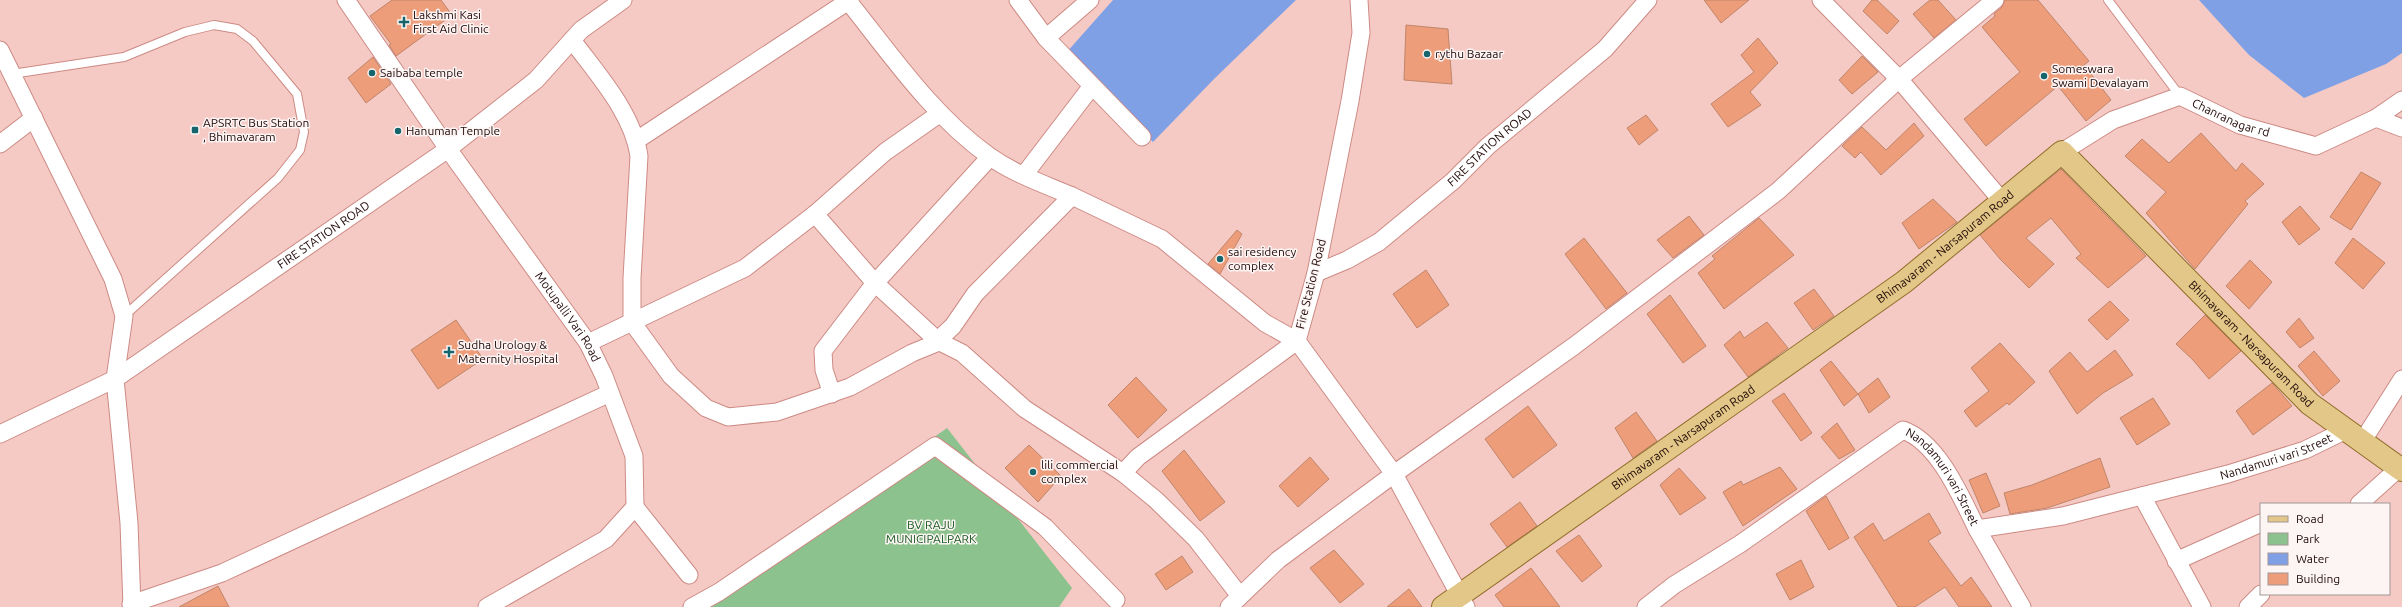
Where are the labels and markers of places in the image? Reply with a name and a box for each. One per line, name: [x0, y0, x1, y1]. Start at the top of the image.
place label: Lakshmi Kasi First Aid Clinic: [413, 8, 489, 35]
marker: Lakshmi Kasi First Aid Clinic: [398, 16, 410, 28]
place label: rythu Bazaar: [1435, 47, 1503, 60]
marker: rythu Bazaar: [1422, 49, 1432, 59]
place label: Someswara Swami Devalayam: [2052, 62, 2149, 89]
place label: Saibaba temple: [380, 66, 463, 79]
marker: Saibaba temple: [367, 68, 377, 78]
marker: Someswara Swami Devalayam: [2039, 71, 2049, 81]
place label: APSRTC Bus Station , Bhimavaram: [203, 116, 309, 143]
place label: Hanuman Temple: [406, 124, 500, 137]
marker: APSRTC Bus Station , Bhimavaram: [190, 125, 200, 135]
marker: Hanuman Temple: [393, 126, 403, 136]
place label: sai residency complex: [1228, 245, 1297, 272]
marker: sai residency complex: [1215, 254, 1225, 264]
place label: Sudha Urology & Maternity Hospital: [458, 338, 558, 365]
marker: Sudha Urology & Maternity Hospital: [443, 346, 455, 358]
place label: lili commercial complex: [1041, 458, 1118, 485]
marker: lili commercial complex: [1028, 467, 1038, 477]

